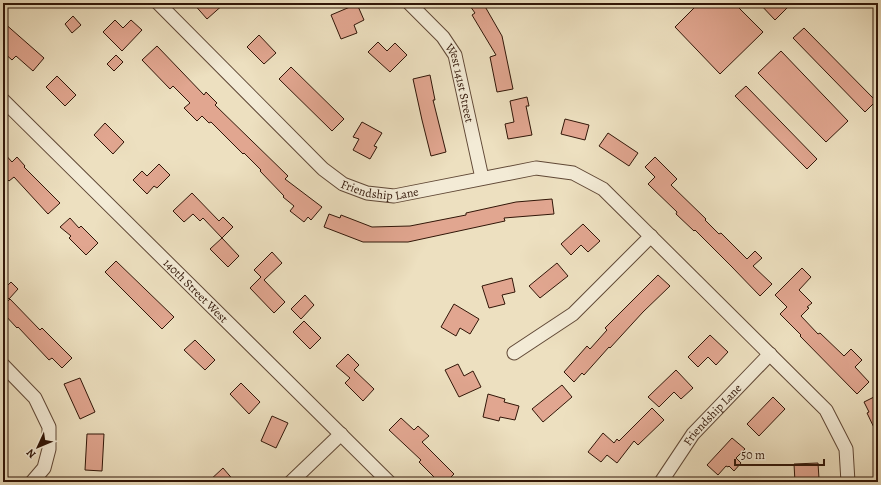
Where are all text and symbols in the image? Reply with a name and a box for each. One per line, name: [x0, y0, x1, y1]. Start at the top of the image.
street label: West 141st Street: [441, 39, 478, 124]
street label: Friendship Lane: [339, 176, 420, 204]
street label: 140th Street West: [160, 255, 232, 326]
street label: Friendship Lane: [679, 380, 745, 449]
north arrow: [18, 427, 58, 467]
scale bar: [735, 441, 824, 467]
text: N: [23, 446, 39, 462]
text: 50 m: [741, 447, 765, 463]

